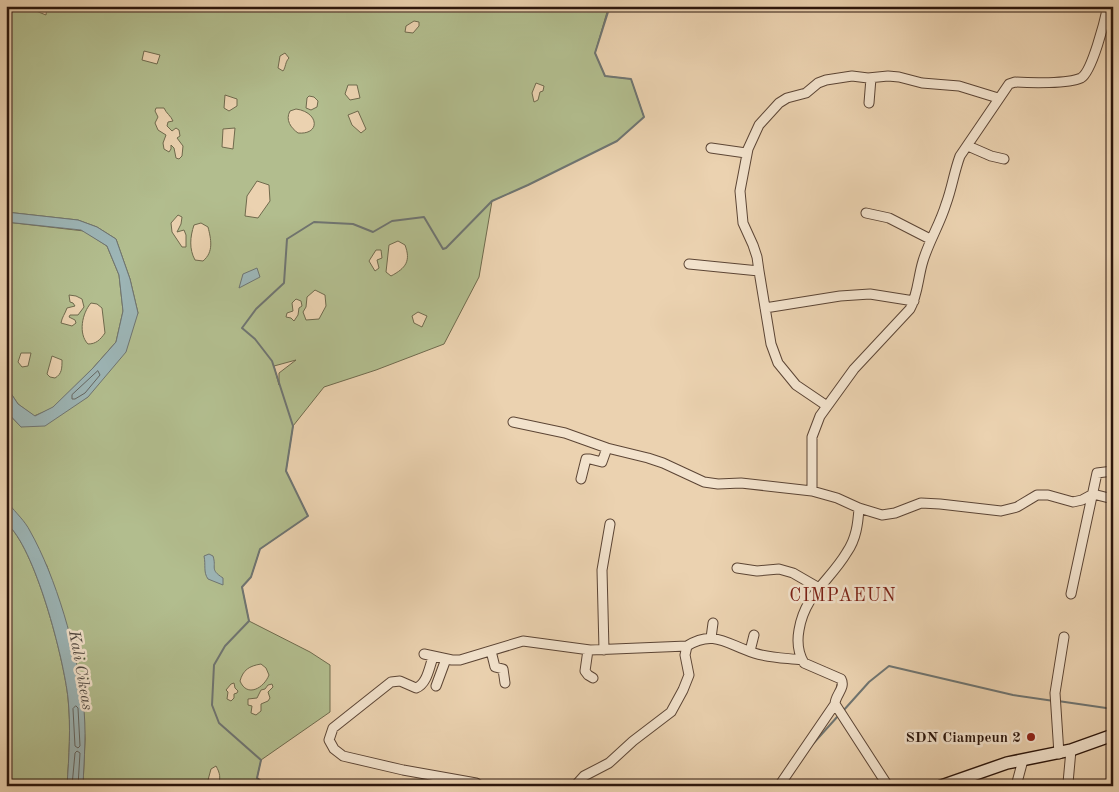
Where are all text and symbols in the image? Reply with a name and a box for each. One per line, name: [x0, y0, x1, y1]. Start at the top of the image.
district label: CIMPAEUN: [789, 587, 897, 605]
water label: Kali Cikeas: [65, 628, 95, 712]
place label: SDN Ciampeun 2: [906, 731, 1021, 746]
marker: SDN Ciampeun 2: [1025, 731, 1037, 743]

